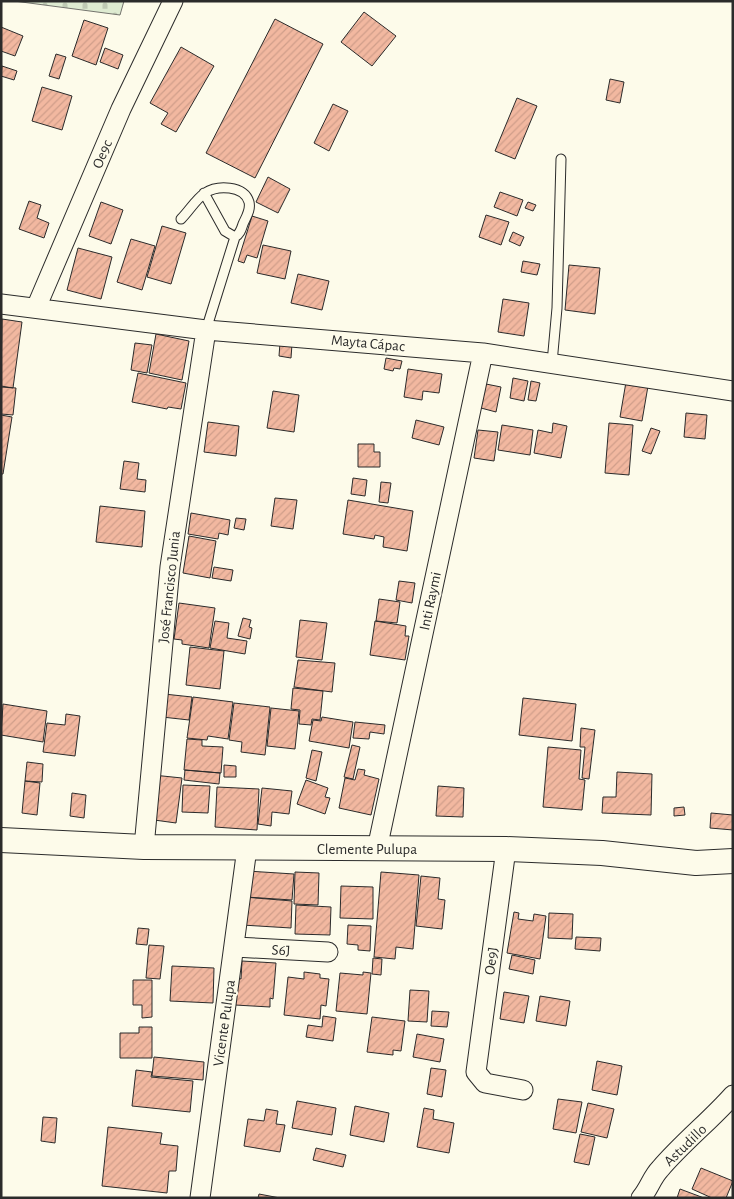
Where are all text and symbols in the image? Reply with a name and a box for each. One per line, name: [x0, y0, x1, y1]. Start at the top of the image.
street label: Oe9c: [90, 138, 115, 171]
street label: Mayta Cápac: [330, 333, 406, 354]
street label: José Francisco Junia: [156, 530, 183, 644]
street label: Inti Raymi: [417, 571, 444, 632]
street label: Clemente Pulupa: [317, 842, 417, 857]
street label: S6J: [271, 943, 291, 958]
street label: Oe9J: [482, 946, 501, 976]
street label: Vicente Pulupa: [211, 979, 238, 1068]
street label: Astudillo: [661, 1122, 710, 1169]

